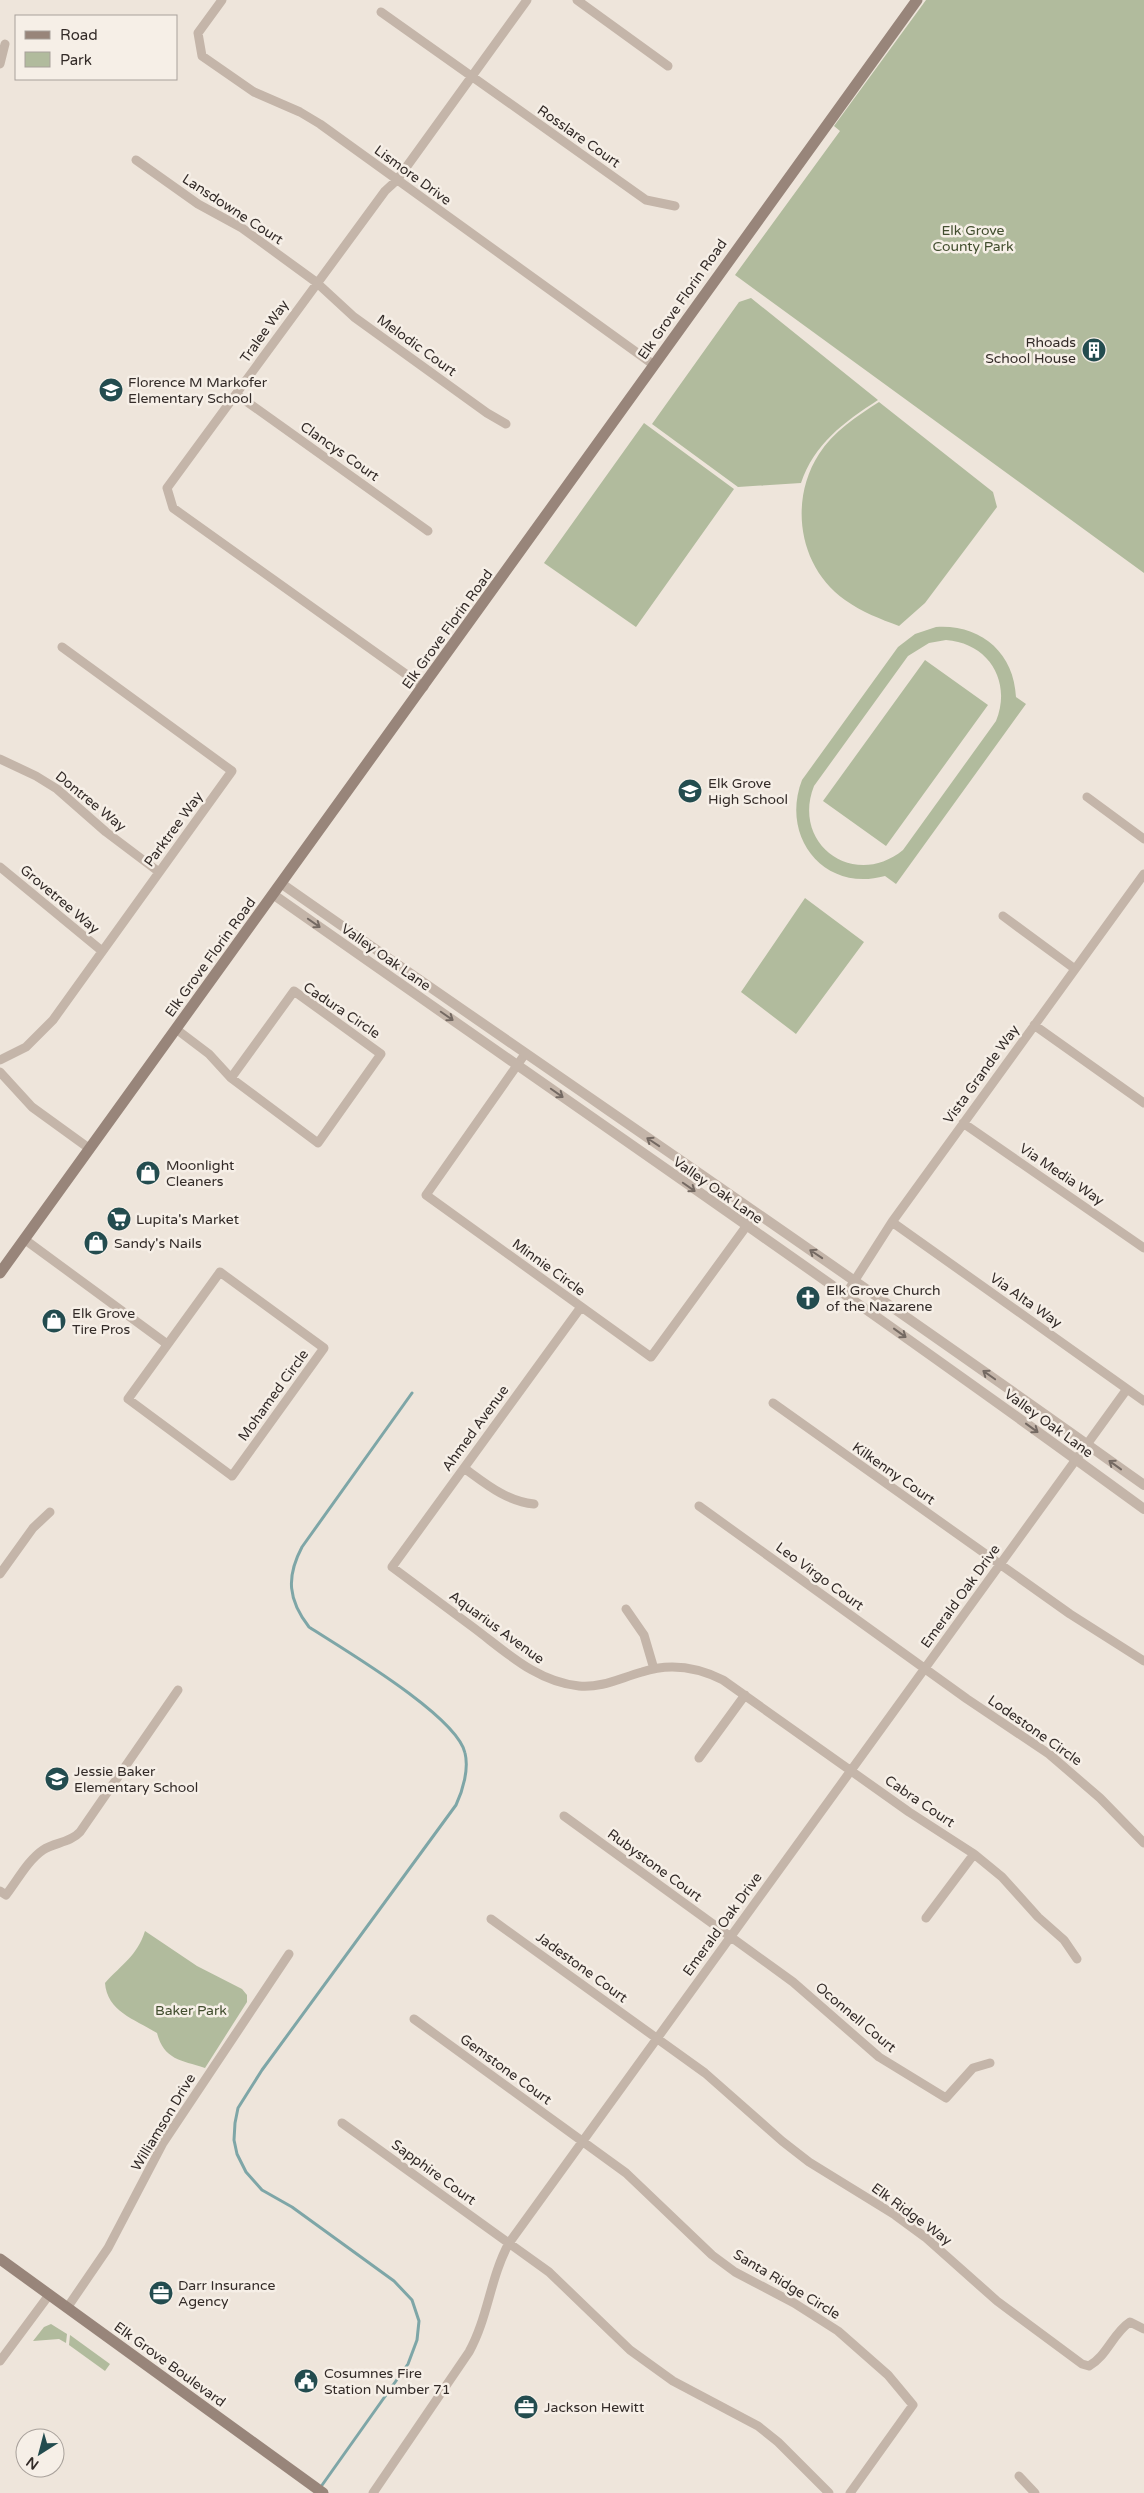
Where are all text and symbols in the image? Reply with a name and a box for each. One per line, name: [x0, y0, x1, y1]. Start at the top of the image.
legend: [15, 15, 178, 80]
text: Road: [60, 26, 98, 44]
text: Park: [60, 51, 92, 69]
street label: Rosslare Court: [534, 102, 624, 172]
street label: Lismore Drive: [371, 142, 455, 209]
street label: Lansdowne Court: [179, 170, 287, 249]
park label: Elk Grove County Park: [932, 222, 1014, 255]
street label: Elk Grove Florin Road: [634, 236, 730, 363]
street label: Tralee Way: [237, 296, 293, 366]
street label: Melodic Court: [374, 311, 460, 380]
place label: Rhoads School House: [985, 334, 1076, 367]
building icon: Rhoads School House: [1081, 337, 1107, 363]
place label: Florence M Markofer Elementary School: [128, 374, 268, 407]
school or university icon: Florence M Markofer Elementary School: [98, 377, 124, 403]
street label: Clancys Court: [297, 418, 383, 485]
street label: Elk Grove Florin Road: [398, 566, 496, 692]
street label: Dontree Way: [52, 768, 130, 835]
place label: Elk Grove High School: [708, 775, 788, 808]
school or university icon: Elk Grove High School: [677, 778, 703, 804]
street label: Parktree Way: [140, 788, 207, 870]
street label: Grovetree Way: [17, 861, 103, 938]
street label: Elk Grove Florin Road: [161, 894, 259, 1020]
one-way arrow: [307, 918, 321, 928]
street label: Valley Oak Lane: [338, 920, 434, 995]
street label: Cadura Circle: [300, 978, 383, 1042]
one-way arrow: [440, 1011, 454, 1021]
street label: Vista Grande Way: [940, 1021, 1023, 1127]
one-way arrow: [549, 1088, 563, 1098]
one-way arrow: [646, 1137, 660, 1147]
street label: Via Media Way: [1016, 1140, 1108, 1209]
street label: Valley Oak Lane: [670, 1153, 766, 1228]
place label: Moonlight Cleaners: [166, 1157, 235, 1190]
shop icon: Moonlight Cleaners: [135, 1160, 161, 1186]
one-way arrow: [682, 1182, 696, 1192]
supermarket icon: Lupita's Market: [106, 1206, 132, 1232]
place label: Lupita's Market: [136, 1211, 240, 1228]
shop icon: Sandy's Nails: [83, 1230, 109, 1256]
place label: Sandy's Nails: [114, 1235, 202, 1252]
street label: Minnie Circle: [509, 1235, 589, 1300]
one-way arrow: [809, 1249, 823, 1259]
street label: Via Alta Way: [986, 1269, 1065, 1332]
place label: Elk Grove Church of the Nazarene: [826, 1282, 941, 1315]
church icon: Elk Grove Church of the Nazarene: [795, 1285, 821, 1311]
place label: Elk Grove Tire Pros: [72, 1305, 135, 1338]
shop icon: Elk Grove Tire Pros: [41, 1308, 67, 1334]
one-way arrow: [893, 1328, 907, 1338]
street label: Mohamed Circle: [235, 1346, 312, 1444]
one-way arrow: [982, 1370, 996, 1380]
street label: Ahmed Avenue: [438, 1382, 512, 1475]
street label: Valley Oak Lane: [1001, 1386, 1096, 1461]
one-way arrow: [1025, 1423, 1039, 1433]
street label: Kilkenny Court: [849, 1439, 939, 1509]
one-way arrow: [1108, 1460, 1122, 1470]
street label: Leo Virgo Court: [772, 1539, 868, 1614]
street label: Emerald Oak Drive: [917, 1541, 1004, 1651]
street label: Aquarius Avenue: [446, 1587, 548, 1668]
street label: Lodestone Circle: [984, 1692, 1085, 1769]
place label: Jessie Baker Elementary School: [74, 1763, 198, 1796]
school or university icon: Jessie Baker Elementary School: [44, 1766, 70, 1792]
street label: Cabra Court: [882, 1772, 958, 1831]
street label: Rubystone Court: [604, 1825, 706, 1906]
street label: Emerald Oak Drive: [679, 1869, 766, 1979]
street label: Jadestone Court: [533, 1929, 631, 2007]
street label: Oconnell Court: [812, 1979, 900, 2056]
park label: Baker Park: [155, 2002, 227, 2019]
street label: Gemstone Court: [457, 2030, 555, 2109]
street label: Williamson Drive: [128, 2070, 199, 2174]
street label: Sapphire Court: [388, 2136, 480, 2209]
street label: Elk Ridge Way: [868, 2180, 956, 2250]
street label: Santa Ridge Circle: [730, 2246, 843, 2323]
place label: Darr Insurance Agency: [178, 2277, 275, 2310]
office icon: Darr Insurance Agency: [148, 2280, 174, 2306]
street label: Elk Grove Boulevard: [111, 2318, 229, 2411]
place label: Cosumnes Fire Station Number 71: [324, 2365, 451, 2398]
public building icon: Cosumnes Fire Station Number 71: [293, 2368, 319, 2394]
office icon: Jackson Hewitt: [513, 2394, 539, 2420]
place label: Jackson Hewitt: [544, 2399, 645, 2416]
north arrow: [15, 2428, 65, 2478]
text: N: [23, 2453, 42, 2473]

